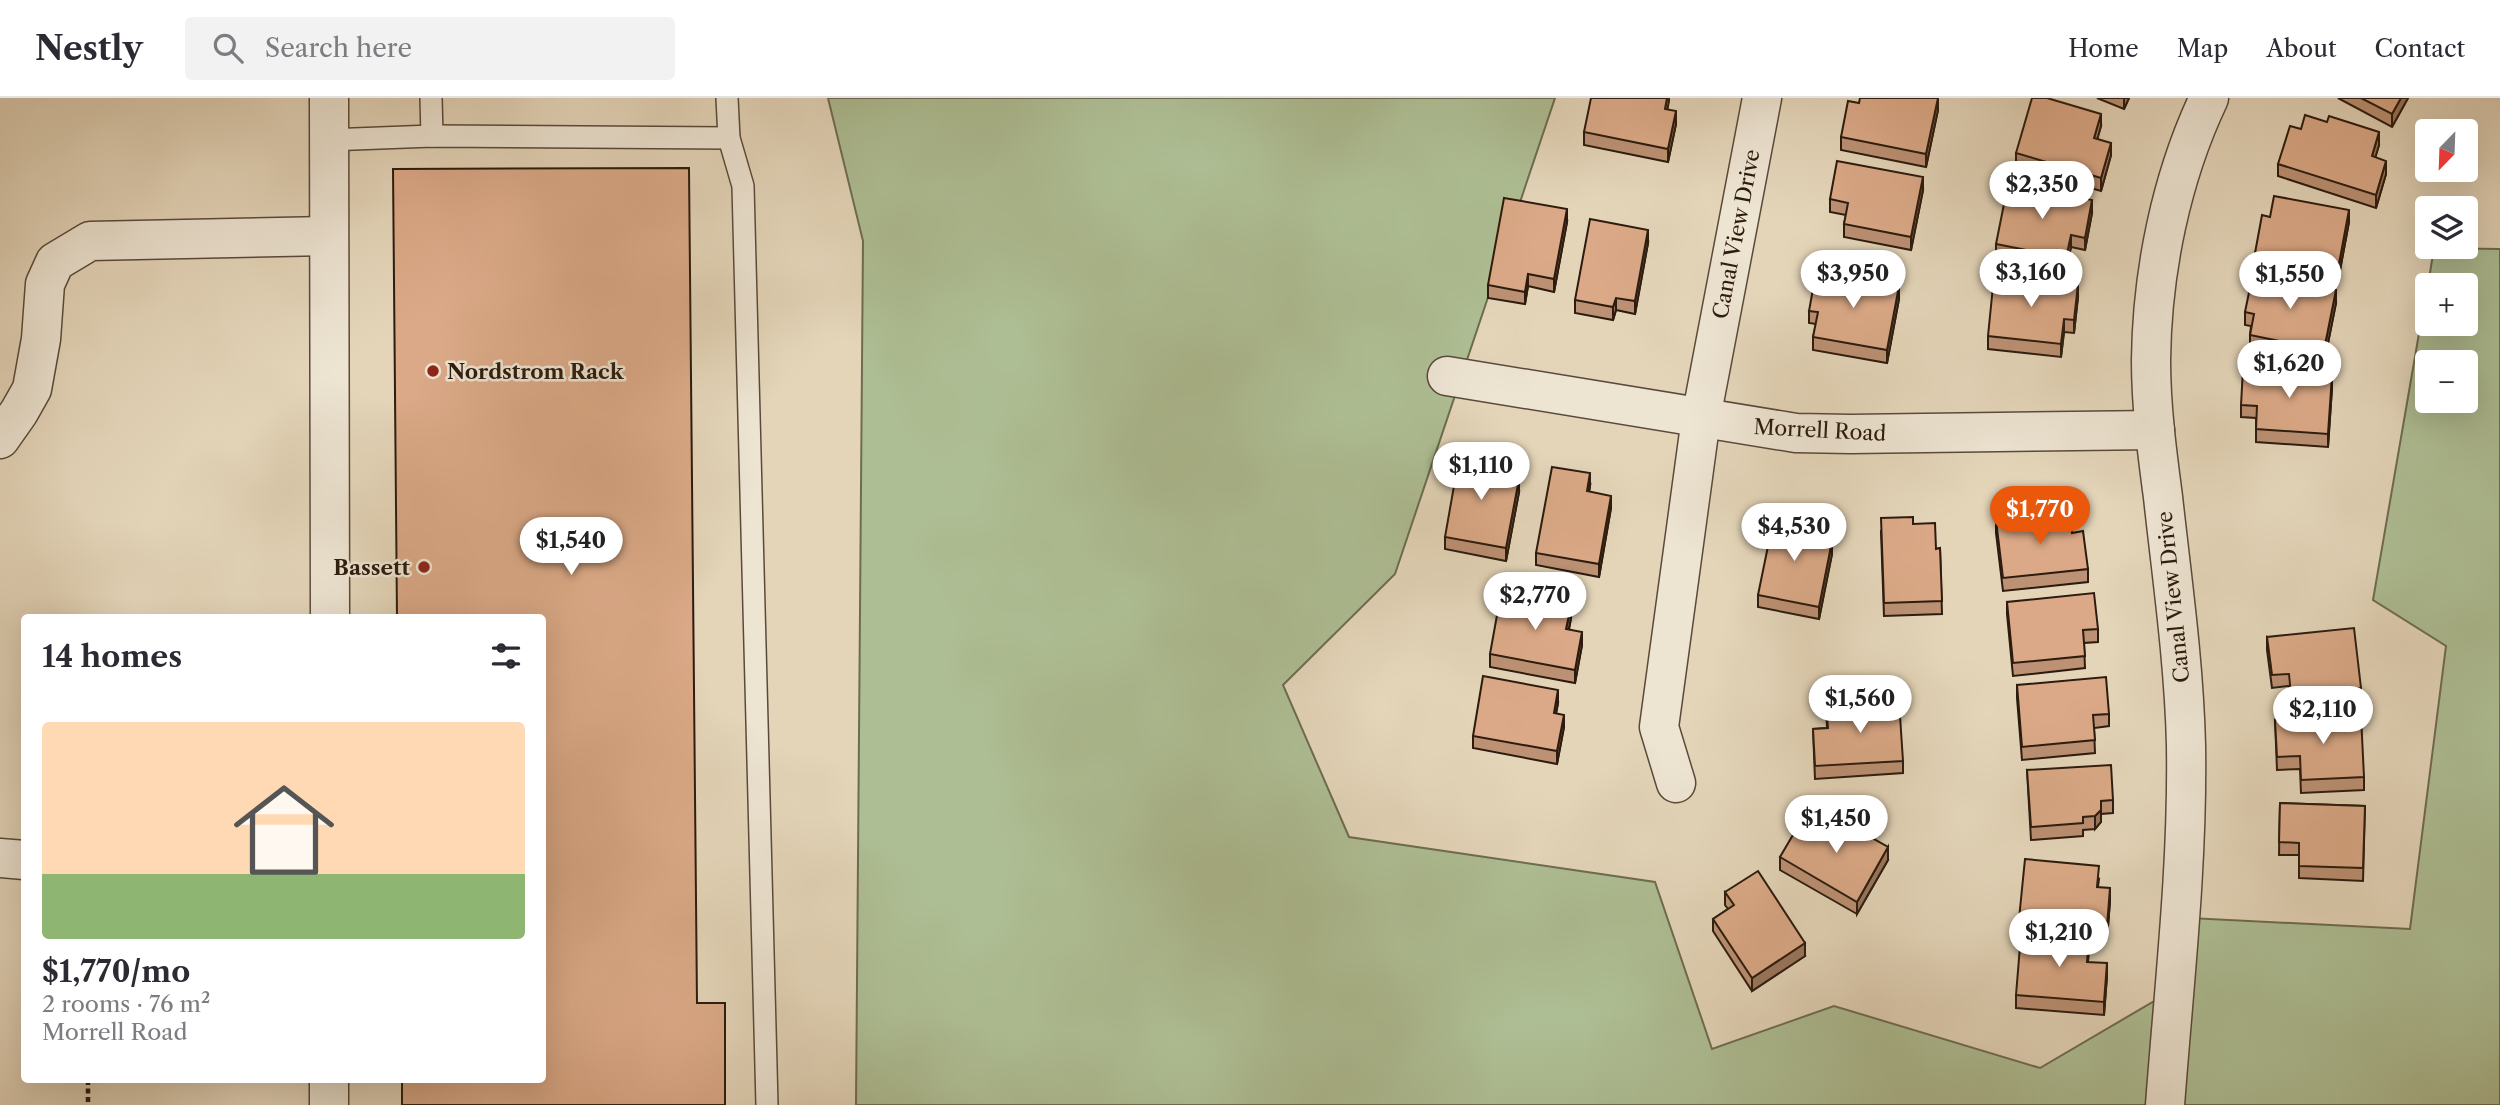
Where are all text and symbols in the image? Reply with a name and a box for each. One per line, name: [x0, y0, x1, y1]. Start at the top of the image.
search box: [185, 17, 675, 80]
text: Nestly: [35, 28, 143, 69]
icon: search: [209, 29, 247, 67]
text: Search here: [265, 32, 412, 64]
text: Home: [2068, 34, 2139, 63]
text: Map: [2177, 34, 2228, 63]
text: About: [2266, 34, 2337, 63]
text: Contact: [2375, 34, 2465, 63]
north arrow: [2415, 119, 2478, 182]
map controls: [2415, 119, 2478, 413]
street label: Canal View Drive: [1707, 147, 1765, 321]
pin: $2,350: [1985, 162, 2099, 221]
text: $2,350: [2005, 170, 2079, 198]
button: layers: [2415, 196, 2478, 259]
pin: $3,950: [1796, 250, 1910, 310]
pin: $3,160: [1974, 250, 2088, 309]
pin: $1,550: [2233, 252, 2347, 311]
text: $3,160: [1996, 258, 2066, 286]
text: $3,950: [1817, 259, 1889, 287]
text: $1,550: [2255, 260, 2325, 288]
button: +: [2415, 273, 2478, 336]
pin: $1,620: [2232, 341, 2346, 400]
text: $1,620: [2253, 349, 2325, 377]
button: −: [2415, 350, 2478, 413]
place label: Nordstrom Rack: [447, 359, 625, 384]
marker: Nordstrom Rack: [425, 363, 441, 379]
street label: Morrell Road: [1753, 414, 1887, 446]
pin: $1,110: [1424, 442, 1538, 502]
text: $1,110: [1449, 451, 1513, 479]
pin: $1,770: [1983, 486, 2097, 546]
text: $1,770: [2006, 495, 2074, 523]
pin: $4,530: [1737, 504, 1851, 563]
street label: Canal View Drive: [2152, 510, 2194, 684]
text: $4,530: [1757, 512, 1831, 540]
pin: $1,540: [514, 518, 628, 577]
text: $1,540: [536, 526, 606, 554]
place label: Bassett: [333, 555, 411, 580]
marker: Bassett: [416, 559, 432, 575]
pin: $2,770: [1478, 573, 1592, 632]
text: $2,770: [1499, 581, 1571, 609]
icon: filters: [487, 637, 525, 675]
text: 14 homes: [42, 638, 182, 675]
pin: $1,560: [1803, 676, 1917, 735]
text: $1,560: [1825, 684, 1895, 712]
pin: $2,110: [2266, 686, 2380, 746]
text: $2,110: [2289, 695, 2357, 723]
icon: home: [221, 767, 347, 893]
pin: $1,450: [1779, 796, 1893, 855]
text: $1,450: [1801, 804, 1871, 832]
pin: $1,210: [2002, 910, 2116, 969]
text: $1,210: [2025, 918, 2093, 946]
text: $1,770/mo: [42, 953, 190, 990]
text: 2 rooms · 76 m²: [42, 990, 210, 1018]
text: Morrell Road: [42, 1018, 187, 1046]

